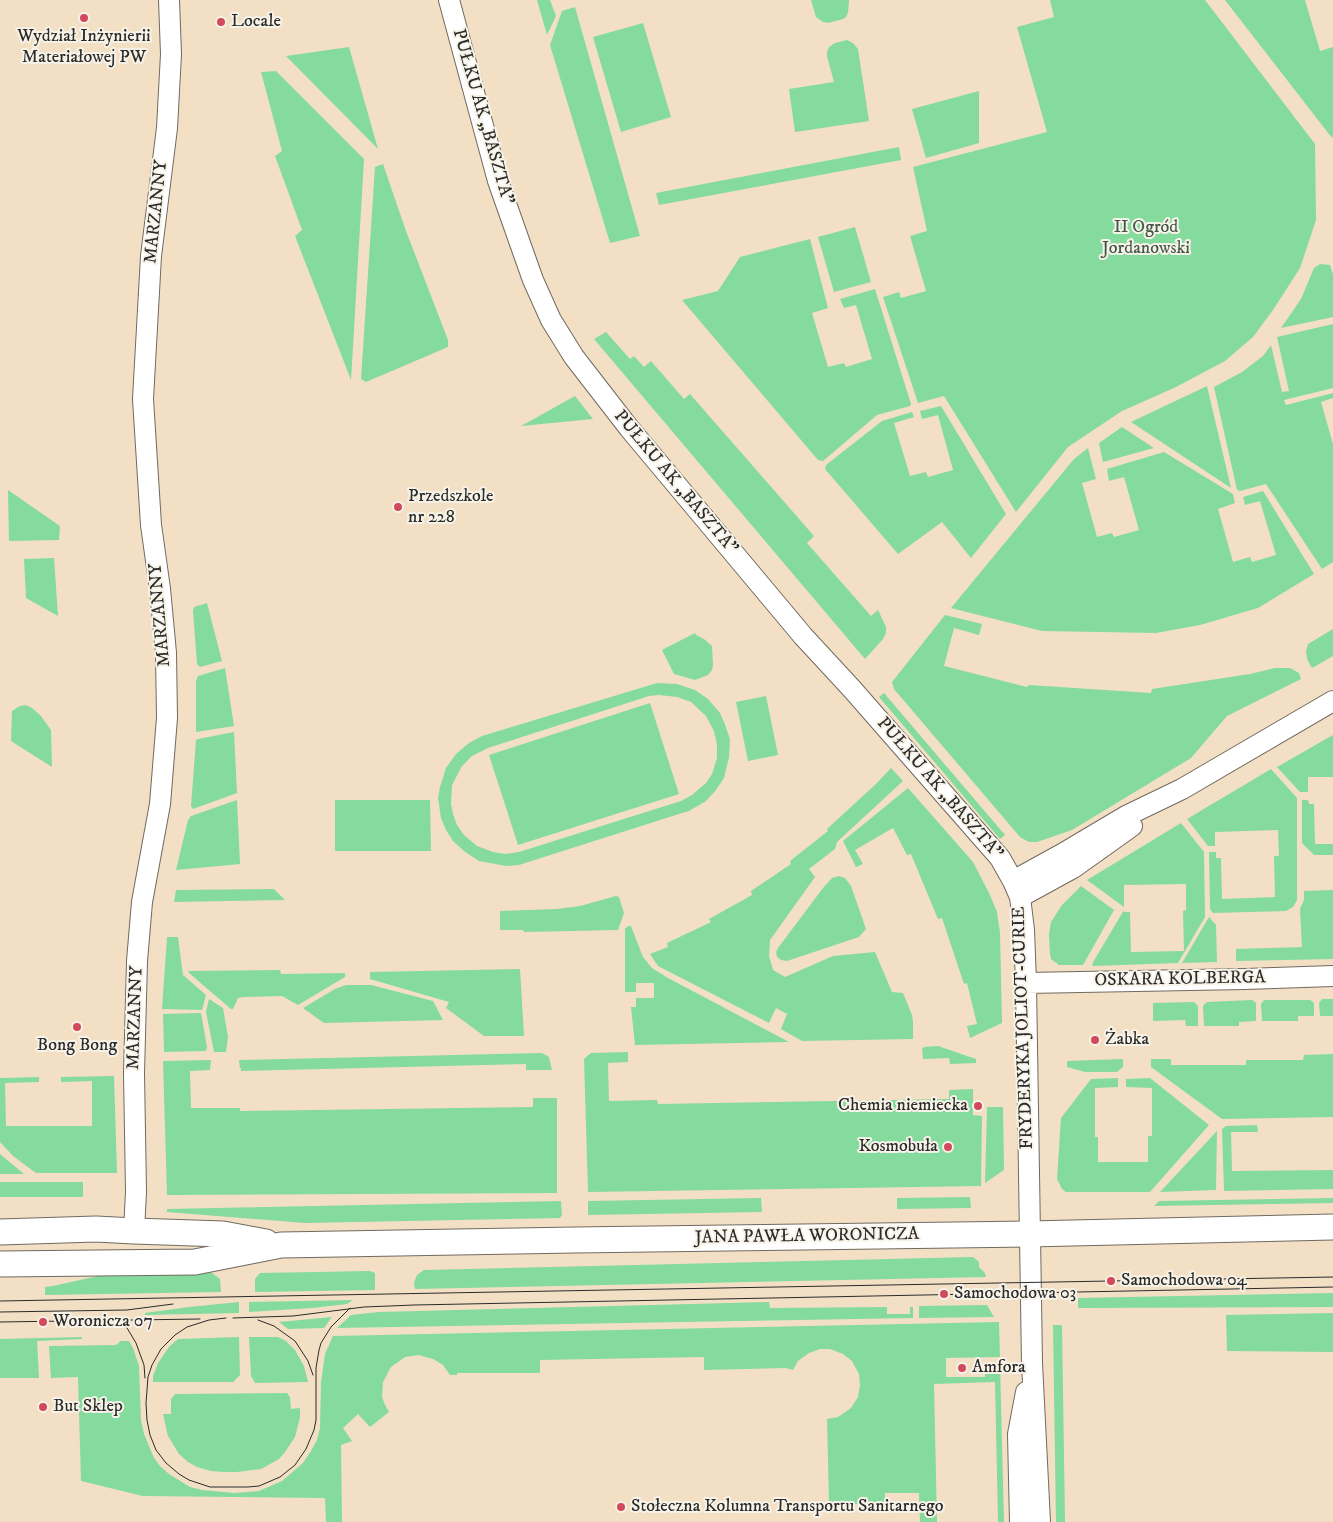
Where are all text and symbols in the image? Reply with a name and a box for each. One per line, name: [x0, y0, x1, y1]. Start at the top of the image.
place label: Locale: [231, 11, 281, 33]
marker: Wydział Inżynierii Materiałowej PW: [78, 12, 90, 24]
marker: Locale: [215, 16, 227, 28]
place label: Wydział Inżynierii Materiałowej PW: [17, 26, 151, 68]
street label: PUŁKU AK „BASZTA”: [447, 27, 517, 207]
street label: MARZANNY: [141, 159, 173, 265]
park label: II Ogród Jordanowski: [1102, 217, 1190, 260]
street label: PUŁKU AK „BASZTA”: [608, 407, 742, 559]
place label: Przedszkole nr 228: [408, 486, 493, 528]
marker: Przedszkole nr 228: [392, 501, 404, 513]
street label: MARZANNY: [146, 562, 176, 668]
street label: PUŁKU AK „BASZTA”: [871, 713, 1007, 865]
street label: FRYDERYKA JOLIOT-CURIE: [1009, 906, 1039, 1150]
street label: MARZANNY: [123, 966, 149, 1070]
street label: OSKARA KOLBERGA: [1094, 968, 1266, 992]
marker: Bong Bong: [71, 1021, 83, 1033]
place label: Żabka: [1105, 1029, 1149, 1051]
marker: Żabka: [1089, 1034, 1101, 1046]
place label: Bong Bong: [37, 1035, 117, 1057]
place label: Chemia niemiecka: [838, 1095, 968, 1117]
marker: Chemia niemiecka: [972, 1100, 984, 1112]
place label: Kosmobuła: [858, 1136, 938, 1158]
marker: Kosmobuła: [942, 1141, 954, 1153]
street label: JANA PAWŁA WORONICZA: [695, 1224, 919, 1250]
place label: Samochodowa 04: [1121, 1270, 1247, 1292]
marker: Samochodowa 04: [1105, 1275, 1117, 1287]
place label: Samochodowa 03: [954, 1283, 1076, 1305]
marker: Samochodowa 03: [938, 1288, 950, 1300]
place label: Woronicza 07: [53, 1311, 153, 1333]
marker: Woronicza 07: [37, 1316, 49, 1328]
place label: Amfora: [972, 1357, 1026, 1379]
marker: Amfora: [956, 1362, 968, 1374]
place label: But Sklep: [53, 1396, 123, 1418]
marker: But Sklep: [37, 1401, 49, 1413]
place label: Stołeczna Kolumna Transportu Sanitarnego: [631, 1496, 944, 1518]
marker: Stołeczna Kolumna Transportu Sanitarnego: [615, 1501, 627, 1513]

